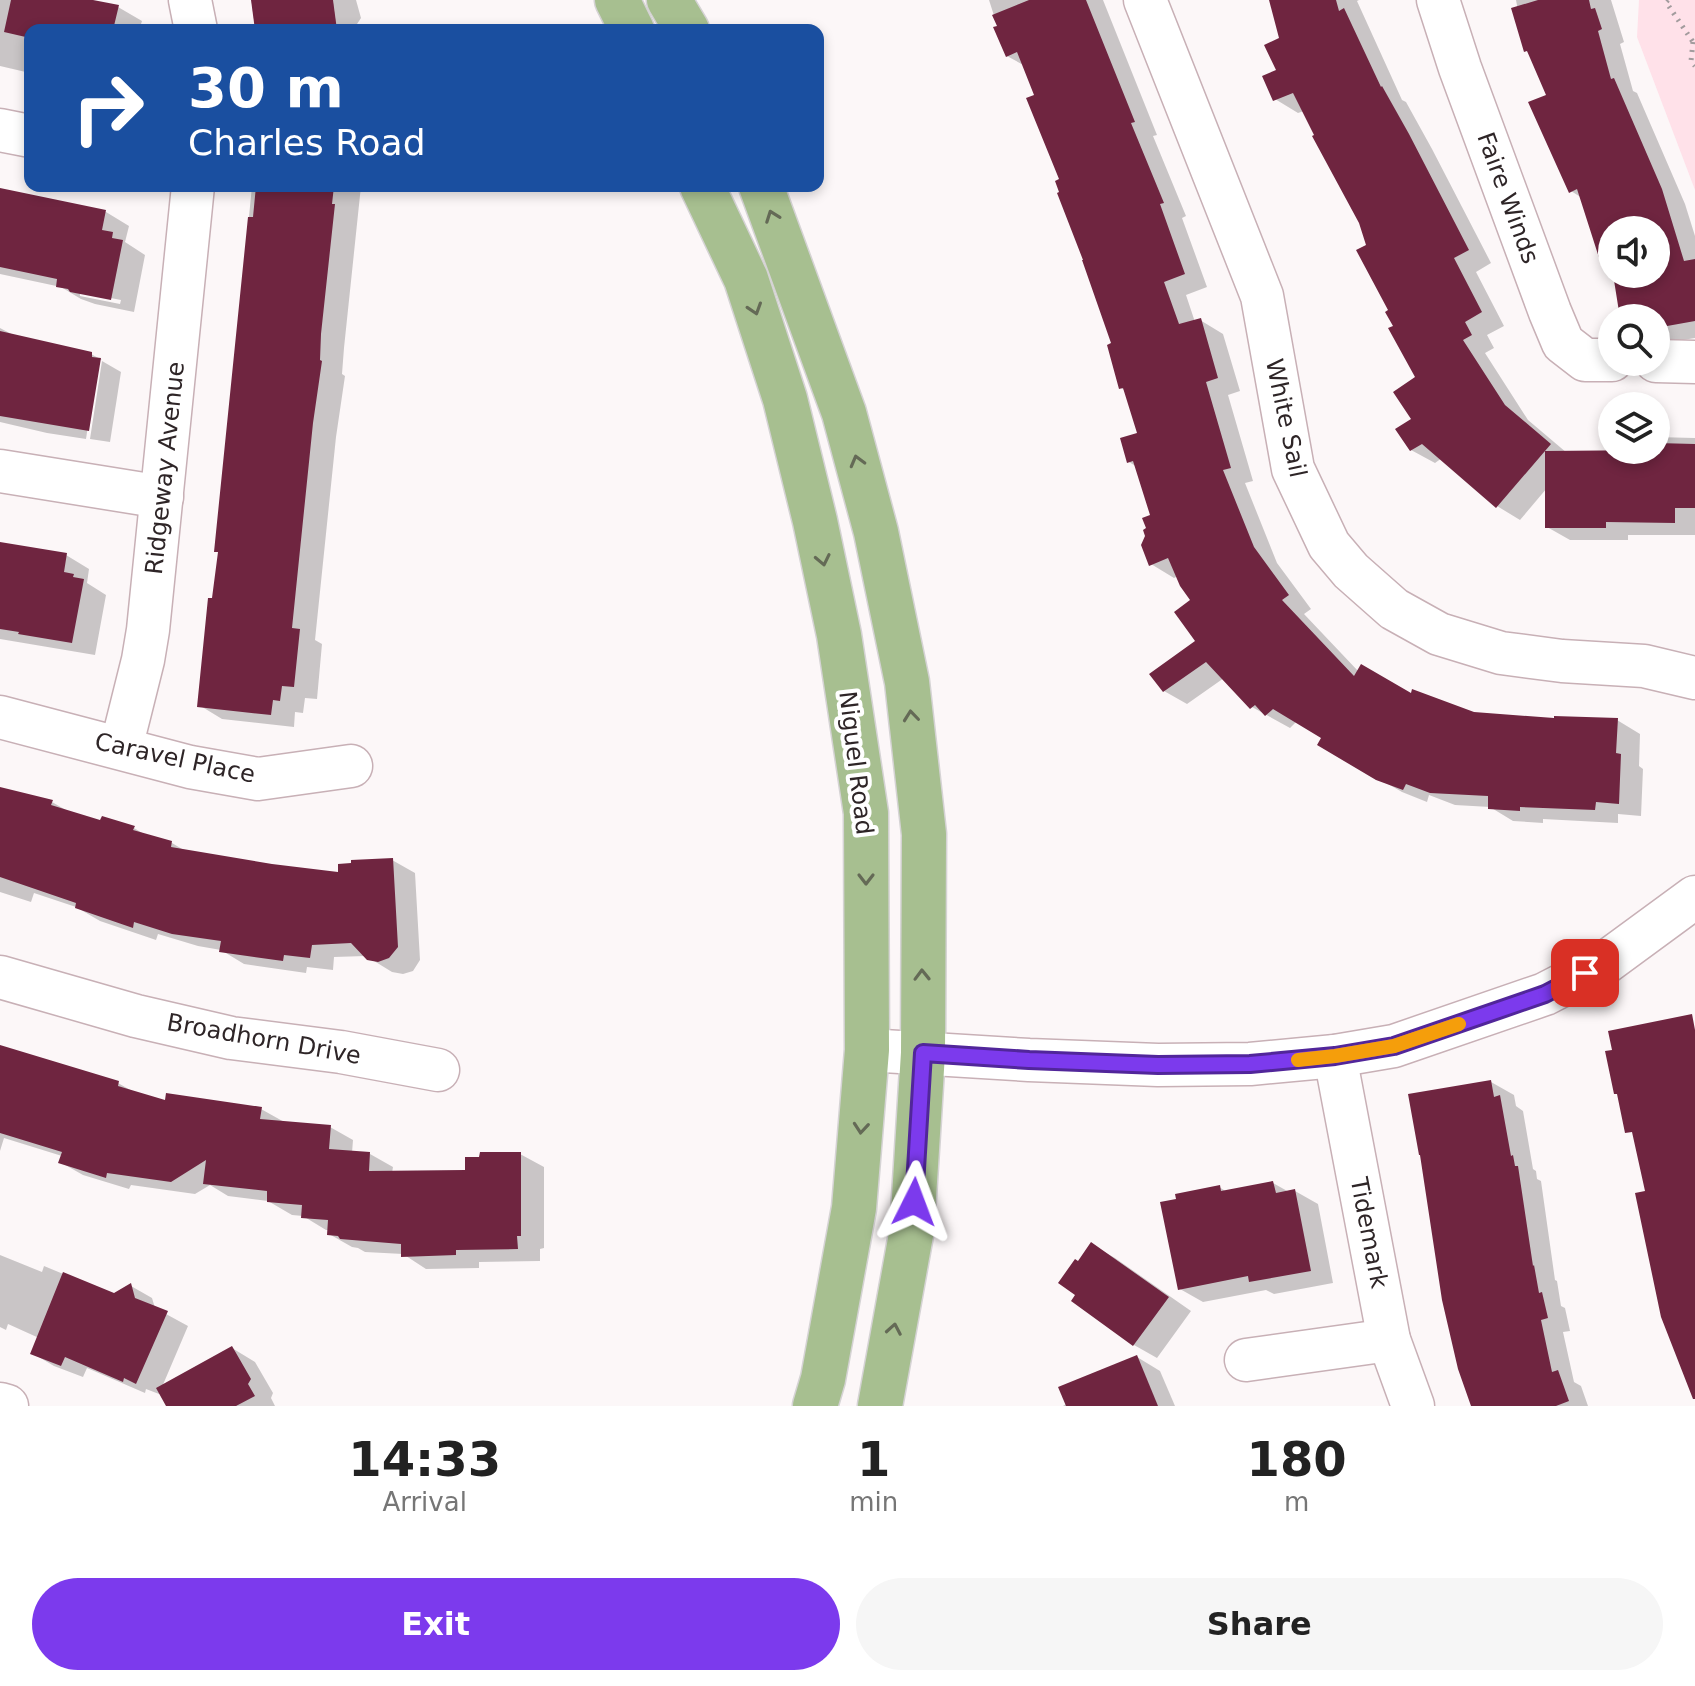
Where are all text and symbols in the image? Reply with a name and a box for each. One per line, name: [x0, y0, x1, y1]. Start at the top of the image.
text: 30 m: [188, 55, 344, 120]
icon: right: [56, 56, 160, 160]
text: Charles Road: [188, 122, 426, 163]
street label: Faire Winds: [1471, 129, 1545, 267]
one-way arrow: [766, 210, 782, 224]
map controls: [1598, 216, 1670, 464]
button: sound: [1598, 216, 1670, 288]
one-way arrow: [746, 301, 762, 315]
button: search: [1598, 304, 1670, 376]
street label: White Sail: [1260, 356, 1312, 480]
street label: Ridgeway Avenue: [140, 360, 190, 576]
button: layers: [1598, 392, 1670, 464]
one-way arrow: [850, 455, 867, 469]
one-way arrow: [814, 553, 831, 566]
street label: Niguel Road: [833, 690, 879, 836]
one-way arrow: [903, 709, 920, 722]
street label: Caravel Place: [92, 727, 258, 789]
one-way arrow: [857, 873, 875, 886]
pin: [1551, 939, 1619, 1007]
icon: arrive: [1563, 951, 1607, 995]
one-way arrow: [914, 968, 931, 981]
street label: Broadhorn Drive: [165, 1008, 363, 1070]
one-way arrow: [852, 1122, 869, 1135]
position arrow: [872, 1160, 956, 1244]
street label: Tidemark: [1344, 1174, 1393, 1291]
one-way arrow: [885, 1323, 902, 1336]
text: 14:33: [348, 1431, 501, 1487]
text: 1: [857, 1431, 890, 1487]
text: 180: [1247, 1431, 1347, 1487]
text: Arrival: [382, 1487, 467, 1517]
text: min: [849, 1487, 898, 1517]
text: m: [1284, 1487, 1309, 1517]
button: Exit: [32, 1578, 840, 1670]
button: Share: [856, 1578, 1663, 1670]

